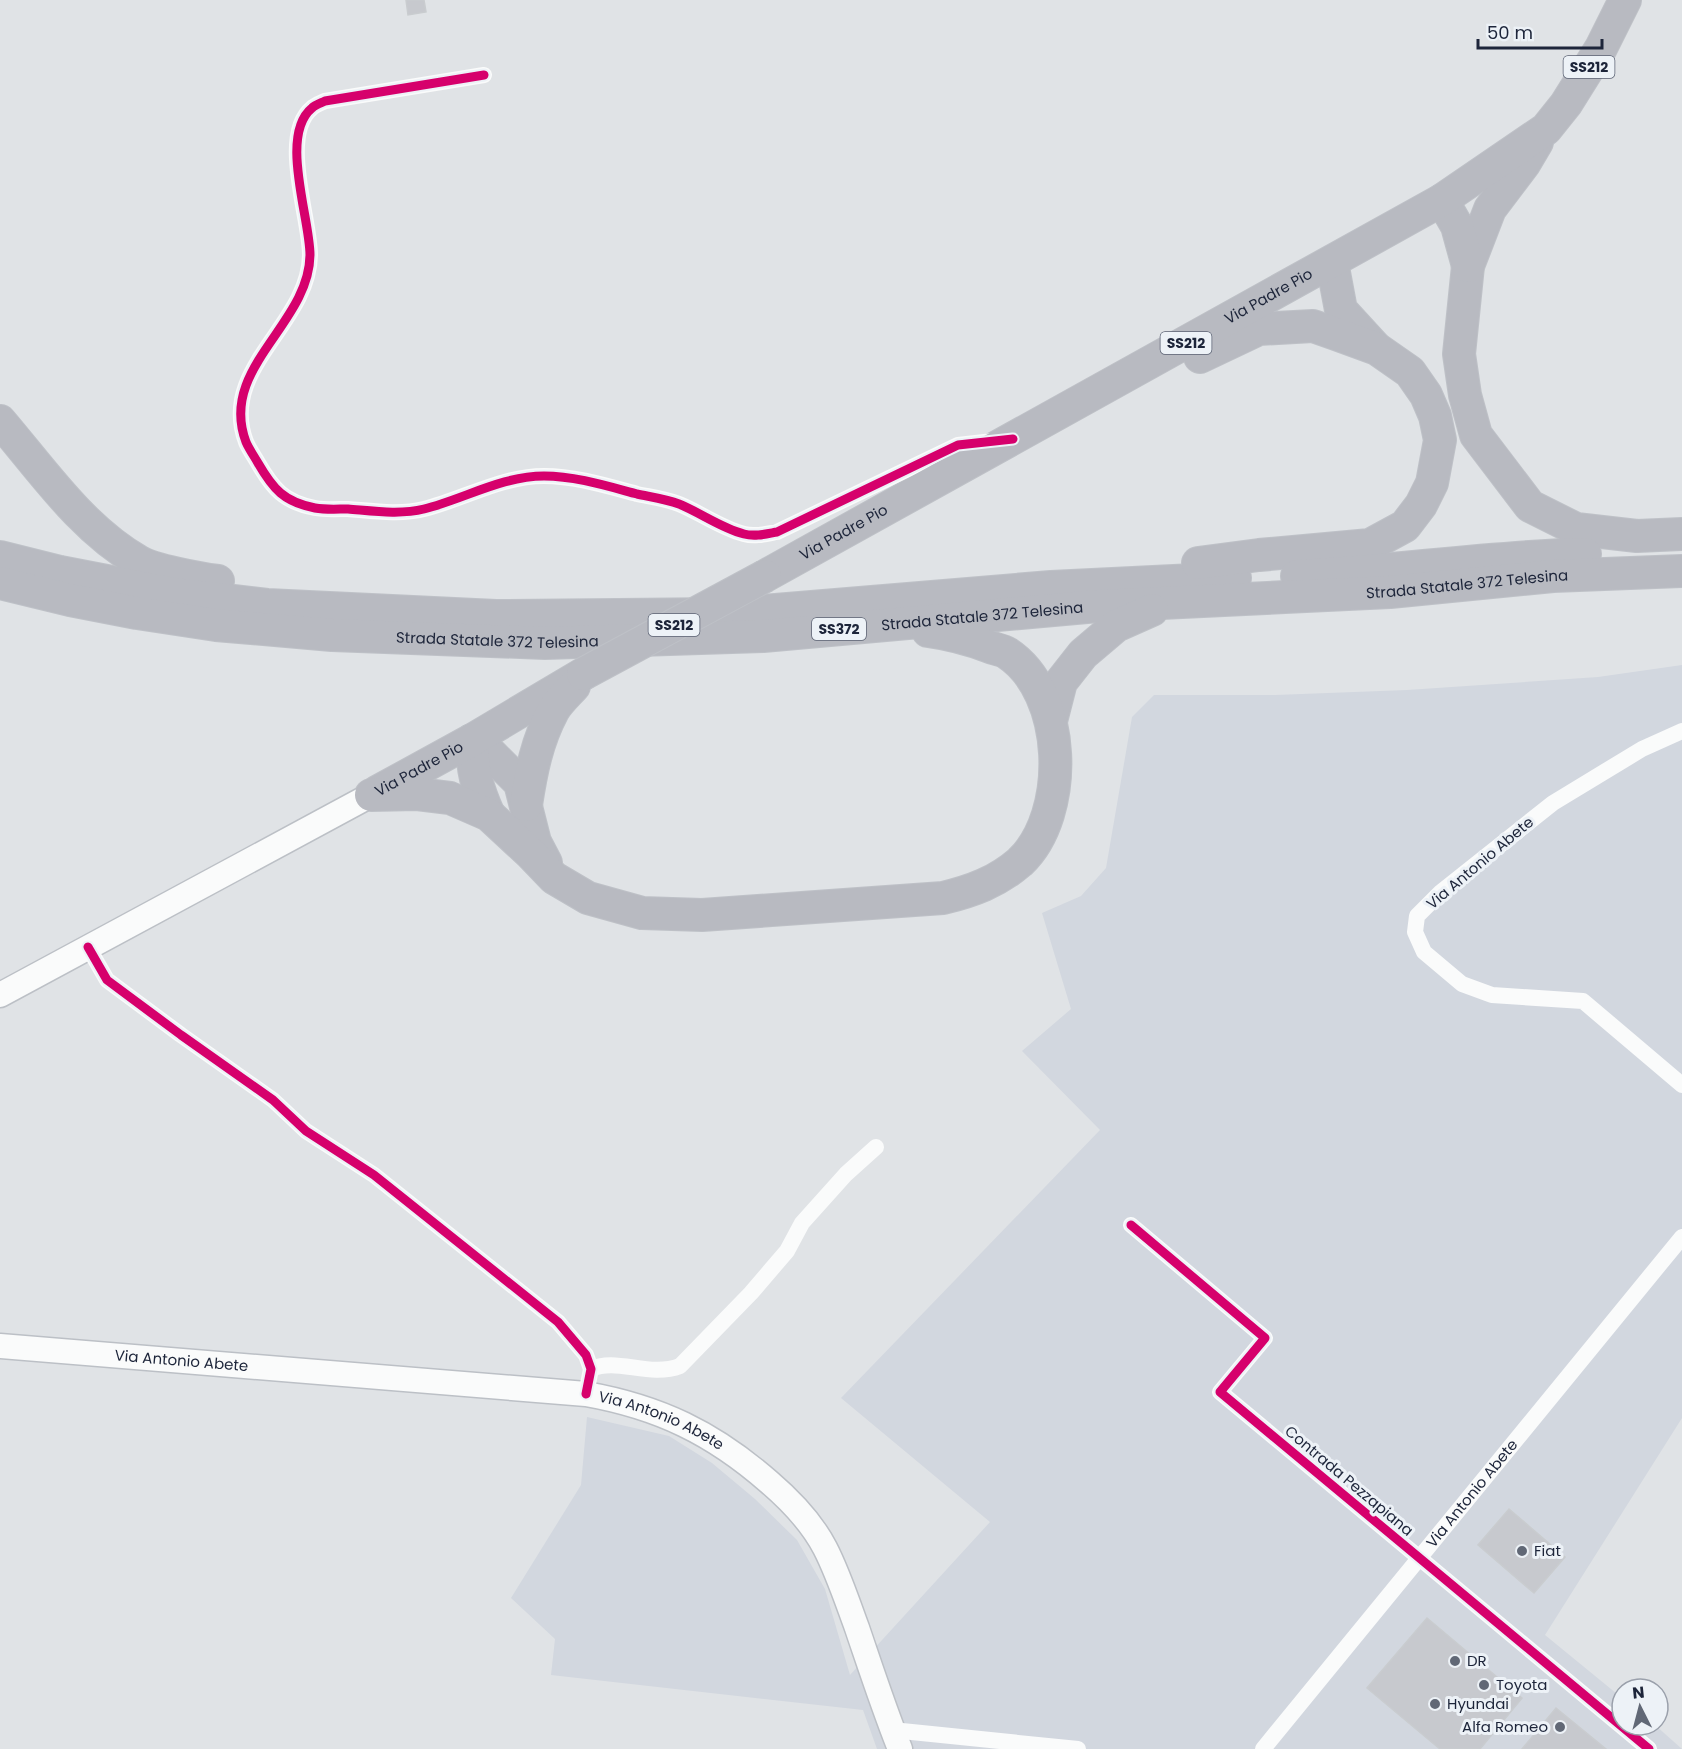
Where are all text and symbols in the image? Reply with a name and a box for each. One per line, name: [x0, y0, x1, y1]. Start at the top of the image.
scale bar: [1478, 12, 1602, 50]
text: 50 m: [1487, 20, 1533, 45]
road number: SS212: [1564, 56, 1614, 78]
street label: Via Padre Pio: [1220, 263, 1316, 329]
road number: SS212: [1160, 332, 1212, 354]
street label: Via Padre Pio: [796, 499, 891, 565]
street label: Strada Statale 372 Telesina: [1366, 564, 1568, 603]
street label: Strada Statale 372 Telesina: [880, 596, 1084, 635]
road number: SS212: [648, 614, 700, 636]
road number: SS372: [812, 618, 866, 640]
street label: Strada Statale 372 Telesina: [396, 626, 599, 653]
street label: Via Padre Pio: [371, 736, 467, 801]
street label: Via Antonio Abete: [1422, 812, 1538, 914]
street label: Via Antonio Abete: [114, 1344, 249, 1376]
street label: Via Antonio Abete: [597, 1386, 728, 1455]
street label: Contrada Pezzapiana: [1281, 1421, 1418, 1541]
street label: Via Antonio Abete: [1421, 1435, 1522, 1552]
place label: Fiat: [1534, 1540, 1561, 1561]
marker: Fiat: [1515, 1544, 1529, 1558]
place label: DR: [1467, 1650, 1487, 1671]
marker: DR: [1448, 1654, 1462, 1668]
place label: Toyota: [1496, 1674, 1547, 1695]
north arrow: [1610, 1677, 1670, 1737]
marker: Toyota: [1477, 1678, 1491, 1692]
text: N: [1631, 1681, 1646, 1705]
place label: Hyundai: [1447, 1693, 1509, 1714]
marker: Hyundai: [1428, 1697, 1442, 1711]
place label: Alfa Romeo: [1462, 1716, 1548, 1737]
marker: Alfa Romeo: [1553, 1720, 1567, 1734]

